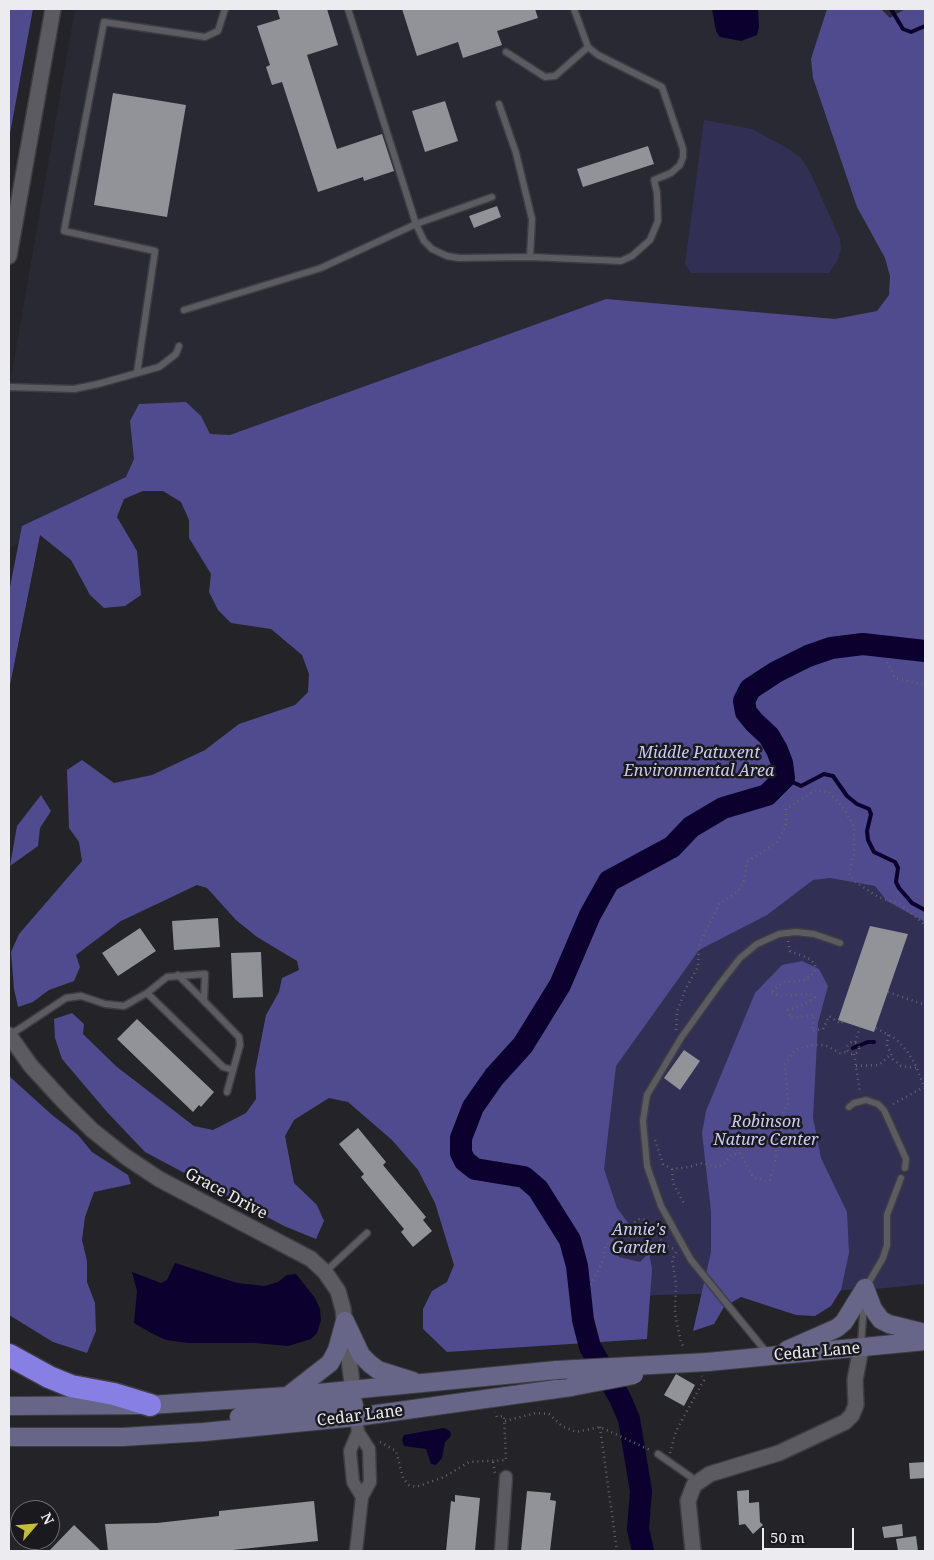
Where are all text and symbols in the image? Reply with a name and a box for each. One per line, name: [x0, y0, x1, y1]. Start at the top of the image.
park label: Middle Patuxent Environmental Area: [624, 743, 774, 781]
park label: Robinson Nature Center: [714, 1112, 818, 1150]
street label: Grace Drive: [182, 1164, 270, 1224]
park label: Annie's Garden: [612, 1220, 666, 1258]
street label: Cedar Lane: [773, 1339, 861, 1365]
street label: Cedar Lane: [316, 1401, 404, 1431]
north arrow: [10, 1500, 60, 1550]
text: N: [37, 1509, 59, 1528]
scale bar: [764, 1518, 856, 1550]
text: 50 m: [770, 1527, 805, 1547]

